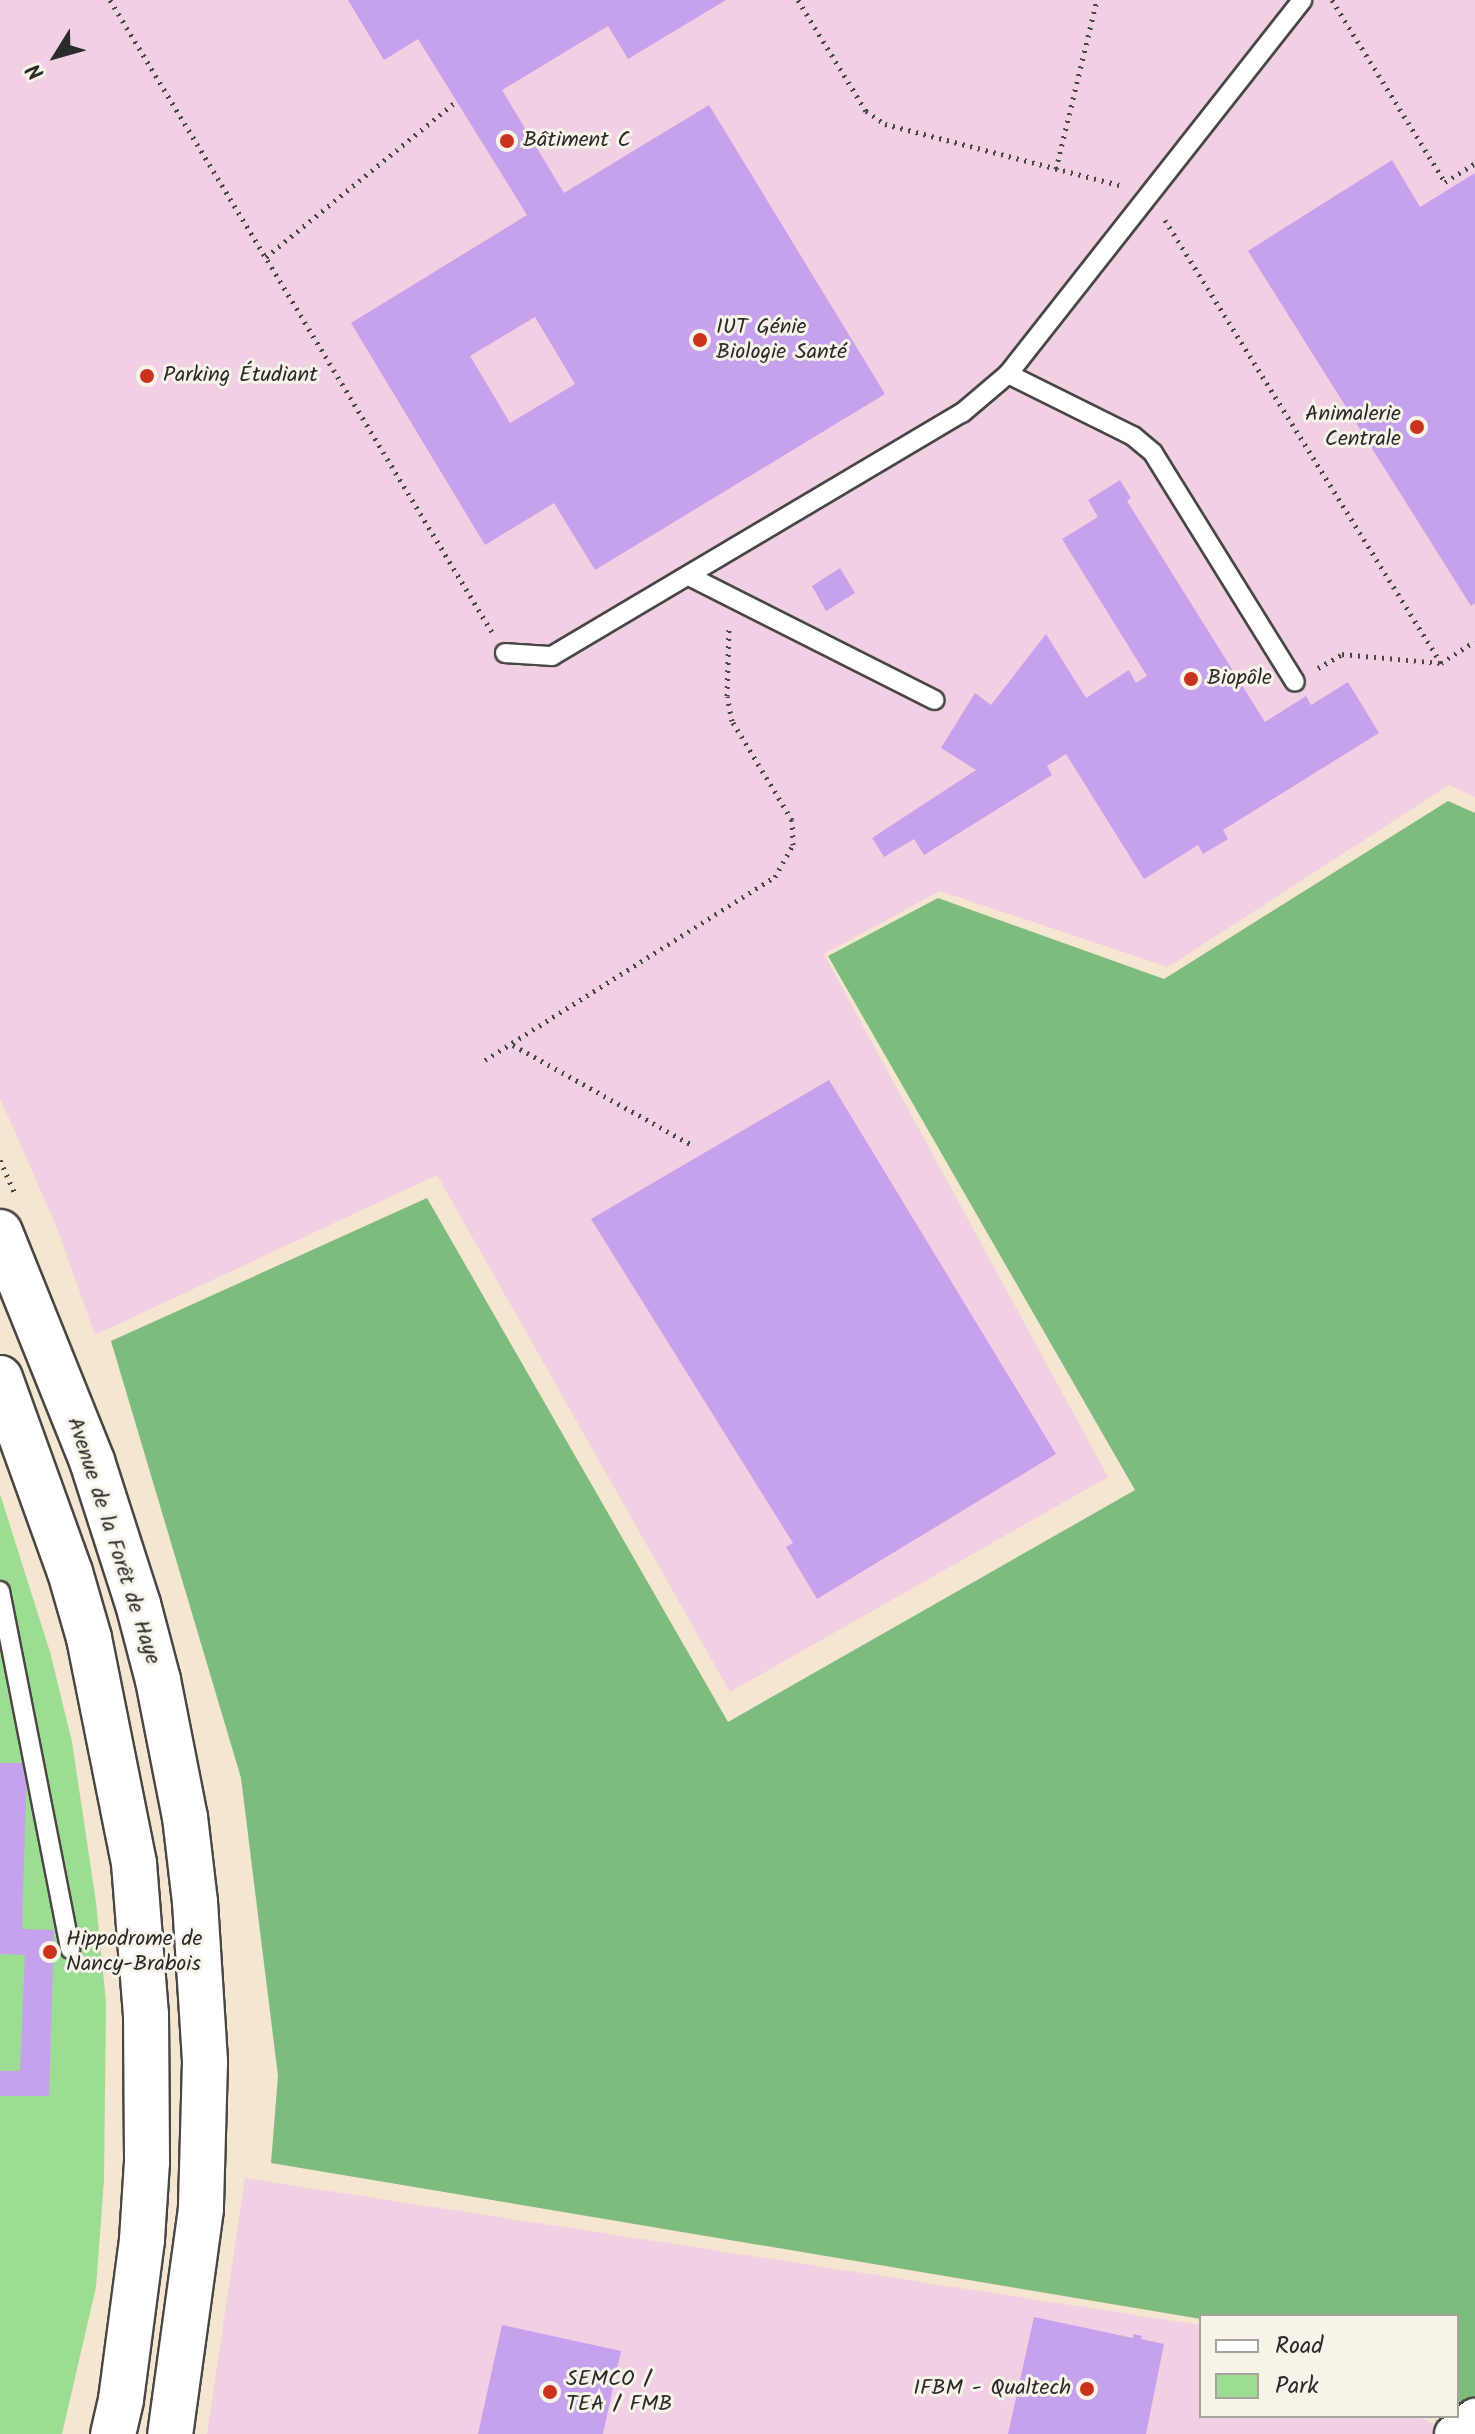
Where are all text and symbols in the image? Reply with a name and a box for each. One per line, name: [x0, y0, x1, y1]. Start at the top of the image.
north arrow: [16, 16, 96, 96]
text: N: [18, 55, 55, 87]
place label: Bâtiment C: [523, 128, 631, 154]
marker: Bâtiment C: [498, 132, 516, 150]
place label: IUT Génie Biologie Santé: [716, 314, 847, 366]
marker: IUT Génie Biologie Santé: [691, 331, 709, 349]
place label: Parking Étudiant: [163, 363, 318, 389]
marker: Parking Étudiant: [138, 367, 156, 385]
place label: Animalerie Centrale: [1305, 401, 1401, 452]
marker: Animalerie Centrale: [1408, 418, 1426, 436]
place label: Biopôle: [1207, 666, 1272, 692]
marker: Biopôle: [1182, 670, 1200, 688]
street label: Avenue de la Forêt de Haye: [61, 1414, 165, 1668]
place label: Hippodrome de Nancy-Brabois: [66, 1926, 202, 1978]
marker: Hippodrome de Nancy-Brabois: [41, 1943, 59, 1961]
legend: [1199, 2314, 1459, 2418]
text: Road: [1275, 2327, 1323, 2366]
place label: SEMCO / TEA / FMB: [566, 2366, 672, 2418]
text: Park: [1275, 2367, 1319, 2406]
place label: IFBM - Qualtech: [913, 2376, 1071, 2402]
marker: IFBM - Qualtech: [1078, 2380, 1096, 2398]
marker: SEMCO / TEA / FMB: [541, 2383, 559, 2401]

